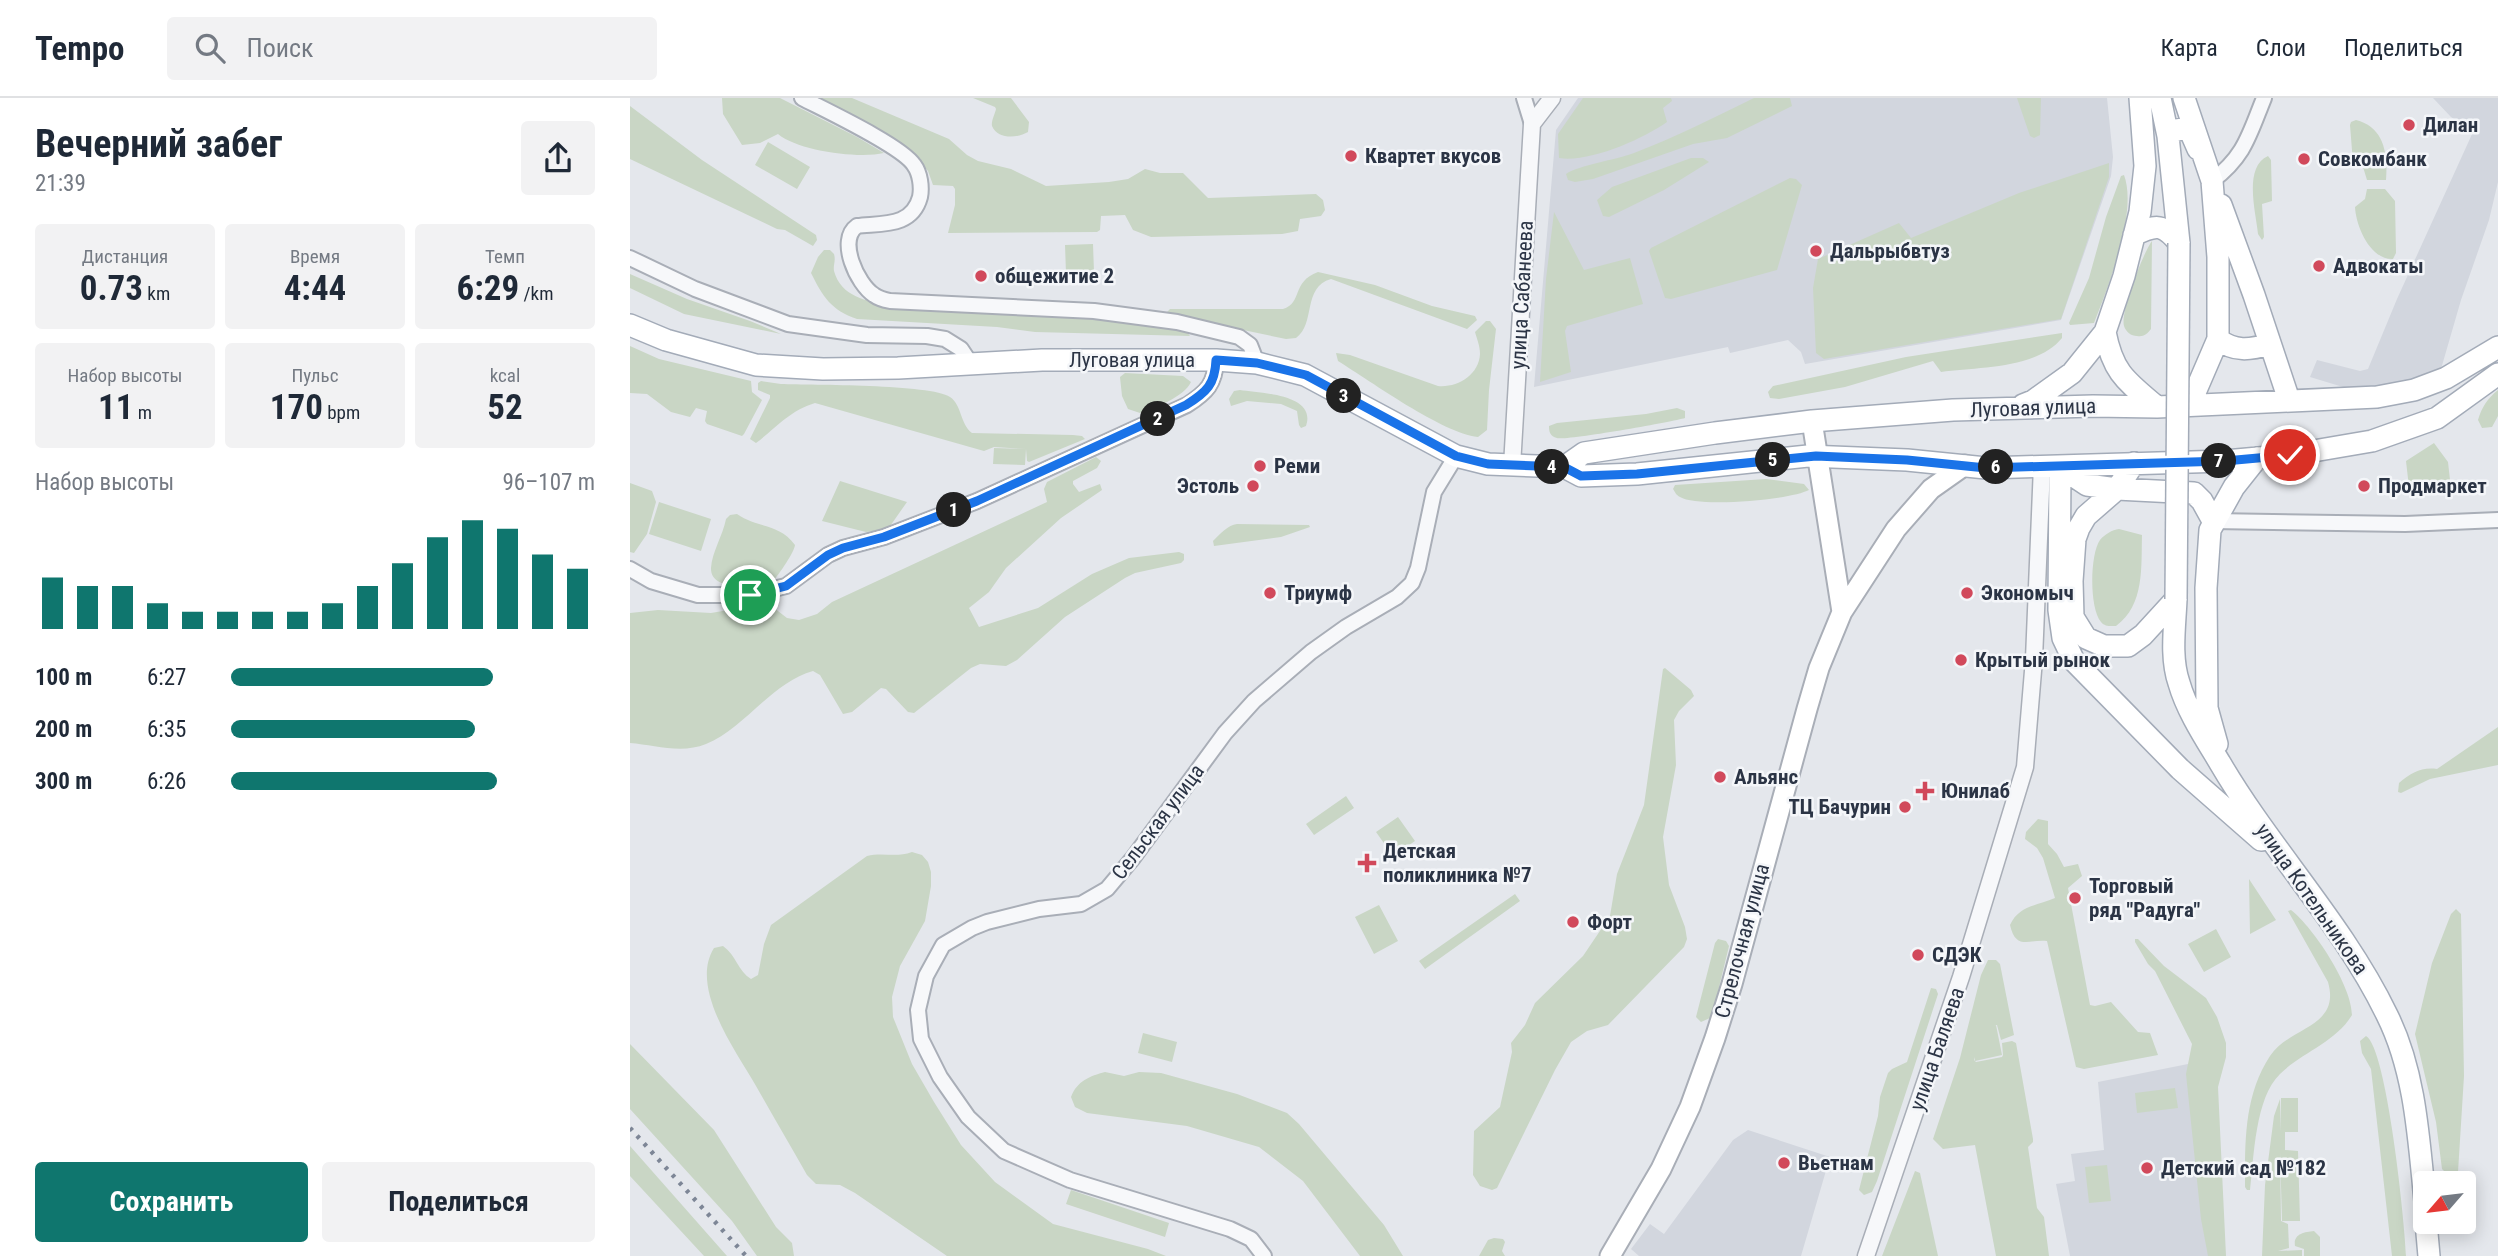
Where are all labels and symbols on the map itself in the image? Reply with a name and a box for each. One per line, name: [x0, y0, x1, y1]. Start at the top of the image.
place label: Дилан: [2423, 113, 2478, 137]
marker: Дилан: [2401, 117, 2417, 133]
place label: Квартет вкусов: [1365, 144, 1501, 168]
place label: Совкомбанк: [2318, 147, 2427, 171]
marker: Квартет вкусов: [1343, 148, 1359, 164]
marker: Совкомбанк: [2296, 151, 2312, 167]
street label: улица Сабанеева: [1506, 220, 1538, 370]
place label: Дальрыбвтуз: [1830, 239, 1950, 263]
marker: Дальрыбвтуз: [1808, 243, 1824, 259]
place label: Адвокаты: [2333, 254, 2424, 278]
marker: Адвокаты: [2311, 258, 2327, 274]
place label: общежитие 2: [995, 264, 1114, 288]
marker: общежитие 2: [973, 268, 989, 284]
street label: Луговая улица: [1069, 348, 1195, 372]
pin: 3: [1326, 378, 1362, 414]
street label: Луговая улица: [1970, 394, 2096, 422]
pin: 2: [1140, 402, 1176, 436]
pin: [2260, 425, 2320, 485]
pin: 5: [1756, 442, 1790, 478]
pin: 7: [2202, 444, 2236, 478]
pin: 4: [1534, 450, 1570, 484]
pin: 6: [1978, 450, 2014, 484]
place label: Реми: [1274, 454, 1320, 478]
marker: Реми: [1252, 458, 1268, 474]
place label: Эстоль: [1177, 474, 1239, 498]
place label: Продмаркет: [2378, 474, 2487, 498]
marker: Эстоль: [1245, 478, 1261, 494]
marker: Продмаркет: [2356, 478, 2372, 494]
pin: 1: [936, 492, 972, 528]
pin: [720, 565, 780, 625]
place label: Триумф: [1284, 581, 1352, 605]
place label: Экономыч: [1981, 581, 2074, 605]
marker: Триумф: [1262, 585, 1278, 601]
marker: Экономыч: [1959, 585, 1975, 601]
place label: Крытый рынок: [1975, 648, 2111, 672]
marker: Крытый рынок: [1953, 652, 1969, 668]
street label: Сельская улица: [1107, 760, 1209, 884]
place label: Альянс: [1734, 765, 1798, 789]
marker: Альянс: [1712, 769, 1728, 785]
place label: Юнилаб: [1941, 779, 2010, 803]
marker: Юнилаб: [1915, 781, 1935, 801]
place label: ТЦ Бачурин: [1788, 795, 1891, 819]
marker: ТЦ Бачурин: [1897, 799, 1913, 815]
street label: улица Котельникова: [2251, 819, 2373, 979]
place label: Детская поликлиника №7: [1383, 839, 1532, 887]
marker: Детская поликлиника №7: [1357, 853, 1377, 873]
street label: Стрелочная улица: [1710, 861, 1774, 1021]
place label: Торговый ряд "Радуга": [2089, 874, 2201, 922]
marker: Торговый ряд "Радуга": [2067, 890, 2083, 906]
place label: Форт: [1587, 910, 1633, 934]
marker: Форт: [1565, 914, 1581, 930]
place label: СДЭК: [1932, 943, 1982, 967]
marker: СДЭК: [1910, 947, 1926, 963]
street label: улица Баляева: [1905, 984, 1969, 1114]
place label: Вьетнам: [1798, 1151, 1874, 1175]
marker: Вьетнам: [1776, 1155, 1792, 1171]
place label: Детский сад №182: [2161, 1156, 2326, 1180]
marker: Детский сад №182: [2139, 1160, 2155, 1176]
north arrow: [2413, 1171, 2476, 1234]

